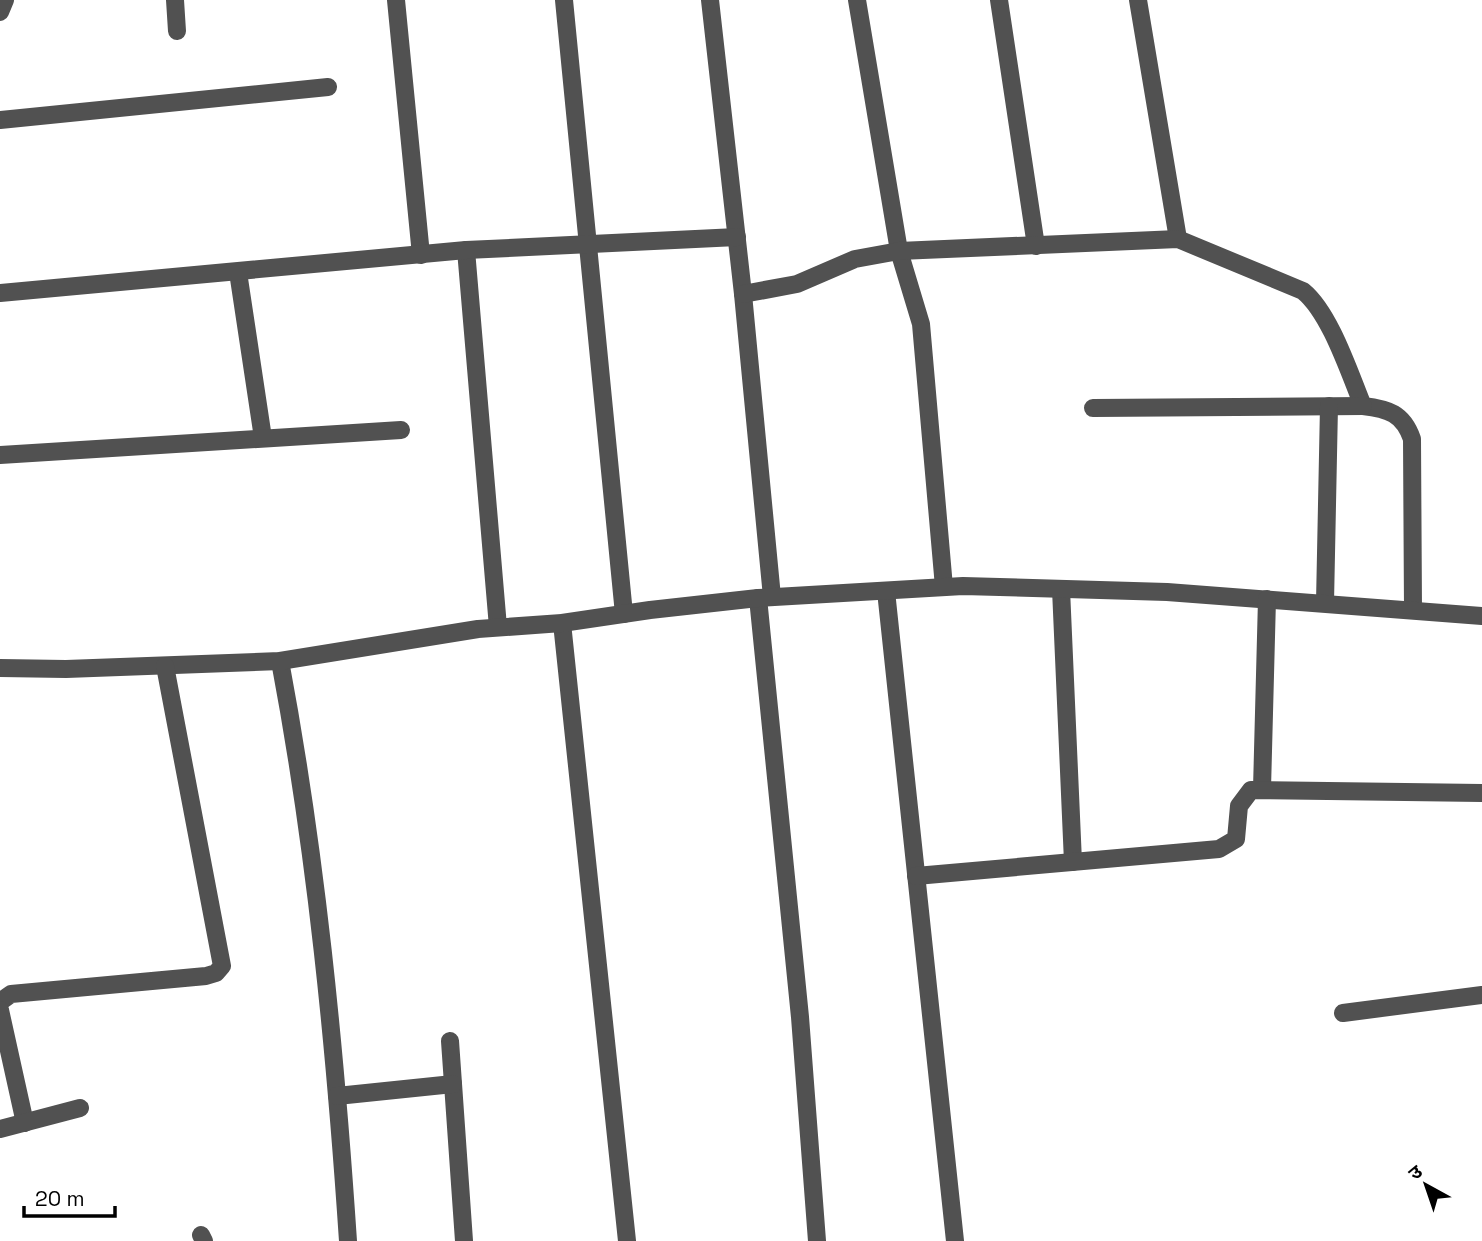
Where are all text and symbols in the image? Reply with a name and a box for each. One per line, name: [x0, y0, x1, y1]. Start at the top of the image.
north arrow: [1391, 1150, 1461, 1220]
text: उ: [1403, 1159, 1428, 1186]
scale bar: [24, 1174, 116, 1218]
text: 20 m: [35, 1185, 85, 1212]

